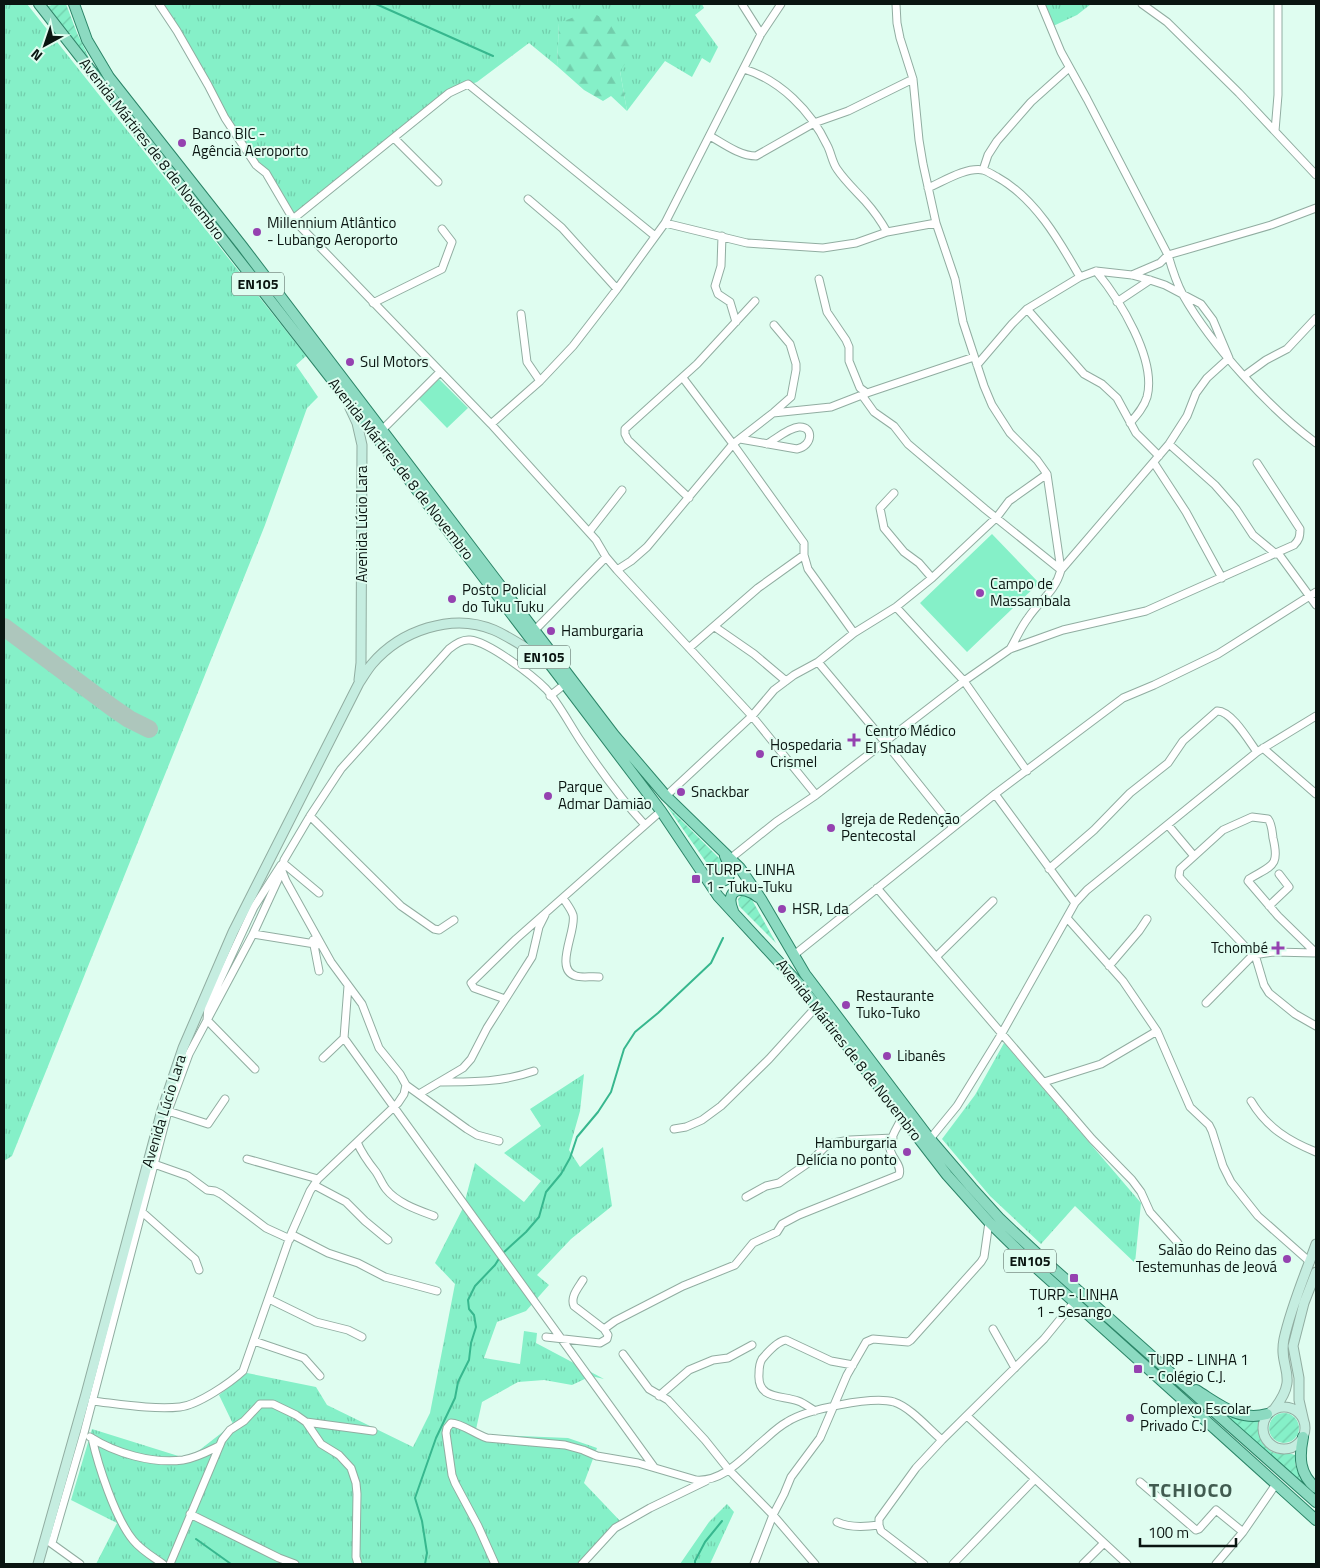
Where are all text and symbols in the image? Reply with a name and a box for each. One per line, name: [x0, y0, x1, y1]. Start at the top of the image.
north arrow: [20, 20, 70, 70]
text: N: [26, 44, 47, 67]
street label: Avenida Mártires de 8 de Novembro: [74, 53, 231, 245]
place label: Banco BIC - Agência Aeroporto: [192, 122, 308, 162]
marker: Banco BIC - Agência Aeroporto: [176, 137, 188, 149]
place label: Millennium Atlântico - Lubango Aeroporto: [267, 211, 398, 251]
marker: Millennium Atlântico - Lubango Aeroporto: [251, 226, 263, 238]
road number: EN105: [232, 272, 284, 296]
place label: Sul Motors: [360, 350, 429, 373]
marker: Sul Motors: [344, 356, 356, 368]
street label: Avenida Mártires de 8 de Novembro: [323, 373, 480, 565]
street label: Avenida Lúcio Lara: [350, 465, 373, 582]
place label: Campo de Massambala: [990, 572, 1071, 612]
place label: Posto Policial do Tuku Tuku: [462, 578, 547, 618]
marker: Campo de Massambala: [974, 587, 986, 599]
marker: Posto Policial do Tuku Tuku: [446, 593, 458, 605]
place label: Hamburgaria: [561, 619, 644, 642]
marker: Hamburgaria: [545, 625, 557, 637]
road number: EN105: [518, 646, 570, 669]
place label: Centro Médico El Shaday: [865, 719, 956, 759]
place label: Hospedaria Crismel: [770, 733, 842, 773]
marker: Centro Médico El Shaday: [847, 733, 861, 747]
marker: Hospedaria Crismel: [754, 748, 766, 760]
place label: Parque Admar Damião: [558, 775, 652, 815]
place label: Snackbar: [691, 780, 749, 803]
marker: Snackbar: [675, 786, 687, 798]
marker: Parque Admar Damião: [542, 790, 554, 802]
place label: Igreja de Redenção Pentecostal: [841, 807, 960, 847]
marker: Igreja de Redenção Pentecostal: [825, 822, 837, 834]
place label: TURP - LINHA 1 - Tuku-Tuku: [706, 858, 795, 898]
marker: TURP - LINHA 1 - Tuku-Tuku: [690, 873, 702, 885]
place label: HSR, Lda: [792, 897, 849, 920]
marker: HSR, Lda: [776, 903, 788, 915]
place label: Tchombé: [1211, 936, 1268, 959]
marker: Tchombé: [1272, 942, 1284, 954]
street label: Avenida Mártires de 8 de Novembro: [771, 954, 928, 1146]
place label: Restaurante Tuko-Tuko: [856, 984, 934, 1024]
marker: Restaurante Tuko-Tuko: [840, 999, 852, 1011]
place label: Libanês: [897, 1044, 946, 1067]
marker: Libanês: [881, 1050, 893, 1062]
street label: Avenida Lúcio Lara: [135, 1051, 192, 1170]
place label: Hamburgaria Delícia no ponto: [796, 1131, 897, 1171]
marker: Hamburgaria Delícia no ponto: [901, 1146, 913, 1158]
place label: Salão do Reino das Testemunhas de Jeová: [1136, 1238, 1277, 1278]
road number: EN105: [1004, 1250, 1056, 1272]
marker: Salão do Reino das Testemunhas de Jeová: [1281, 1253, 1293, 1265]
marker: TURP - LINHA 1 - Sesango: [1068, 1272, 1080, 1284]
place label: TURP - LINHA 1 - Sesango: [1030, 1283, 1119, 1323]
place label: TURP - LINHA 1 - Colégio C.J.: [1148, 1348, 1249, 1388]
marker: TURP - LINHA 1 - Colégio C.J.: [1132, 1363, 1144, 1375]
place label: Complexo Escolar Privado C.J: [1140, 1397, 1251, 1437]
marker: Complexo Escolar Privado C.J: [1124, 1412, 1136, 1424]
district label: TCHIOCO: [1149, 1474, 1233, 1505]
scale bar: [1140, 1516, 1236, 1548]
text: 100 m: [1148, 1521, 1189, 1544]

